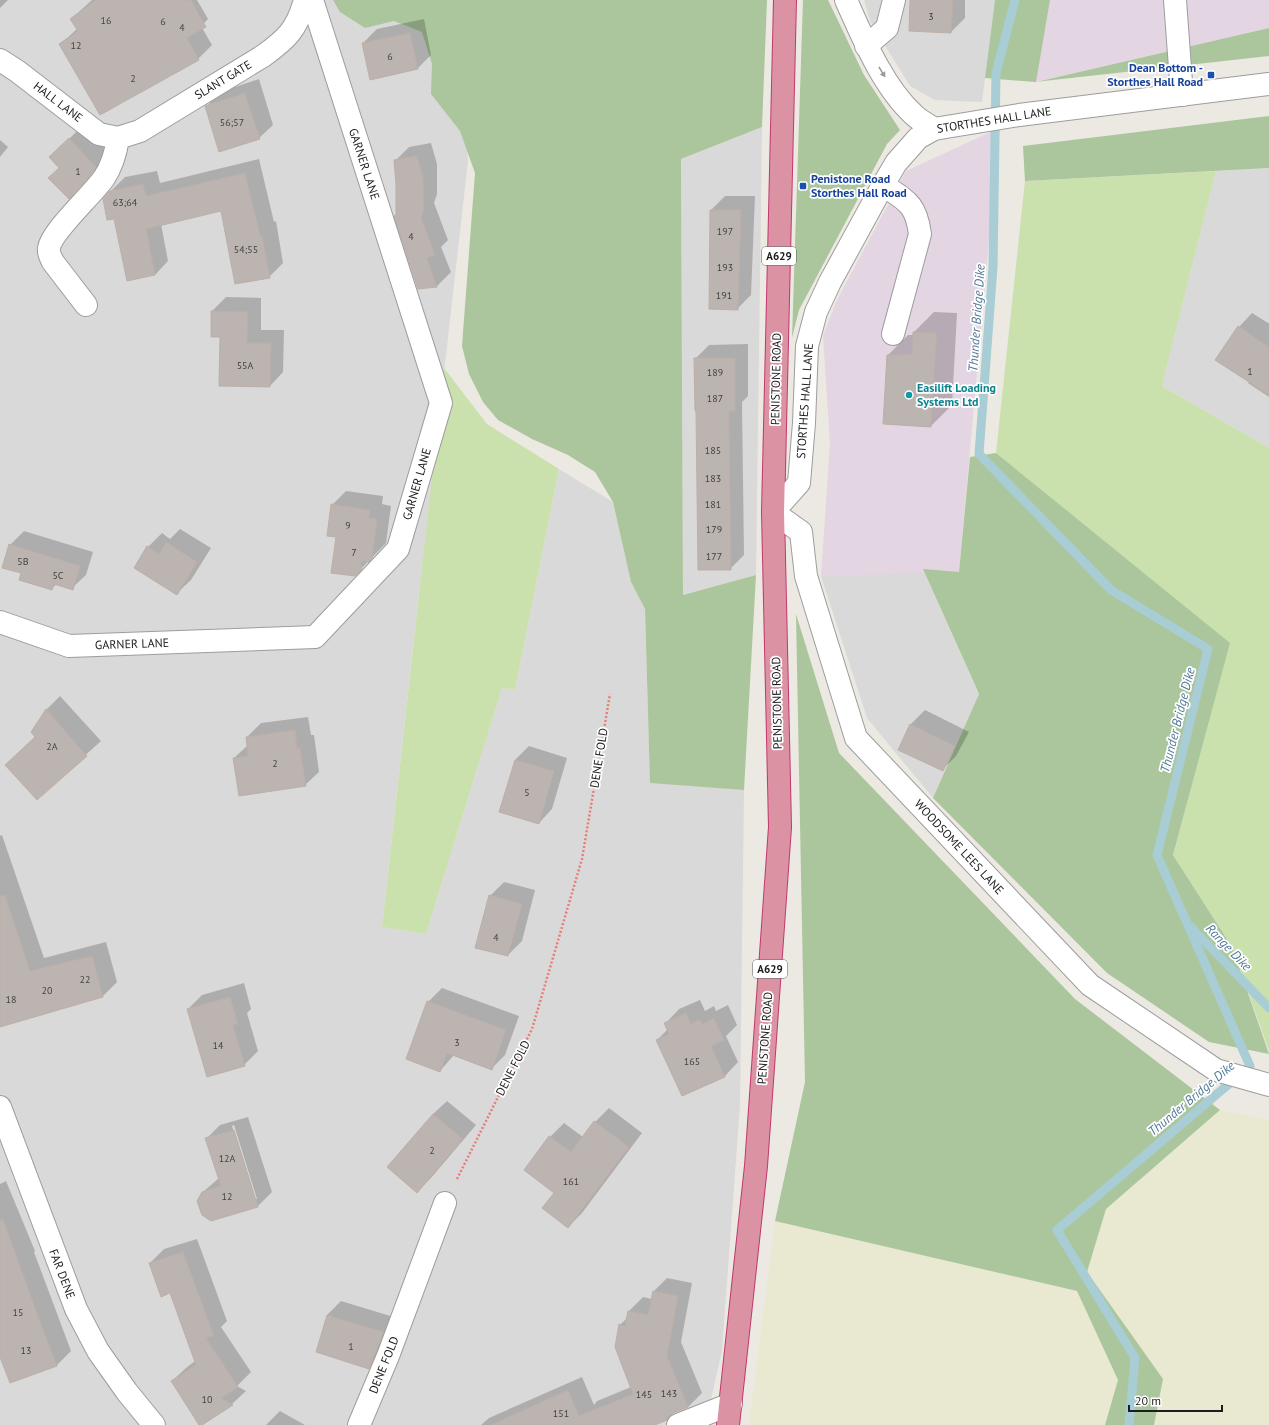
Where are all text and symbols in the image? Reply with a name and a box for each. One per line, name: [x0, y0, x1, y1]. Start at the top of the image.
house number: 3: [928, 10, 934, 23]
house number: 16: [101, 14, 111, 27]
house number: 6: [160, 15, 166, 28]
house number: 4: [179, 21, 185, 34]
house number: 12: [71, 39, 81, 52]
house number: 6: [387, 50, 393, 63]
street label: SLANT GATE: [192, 57, 254, 102]
place label: Dean Bottom - Storthes Hall Road: [1107, 60, 1203, 89]
one-way arrow: [878, 67, 886, 77]
marker: Dean Bottom - Storthes Hall Road: [1206, 70, 1216, 80]
house number: 2: [130, 72, 136, 85]
street label: HALL LANE: [31, 78, 86, 125]
street label: STORTHES HALL LANE: [936, 103, 1052, 136]
house number: 56;57: [220, 116, 244, 129]
street label: GARNER LANE: [346, 126, 383, 201]
house number: 1: [75, 165, 81, 178]
place label: Penistone Road Storthes Hall Road: [811, 171, 907, 200]
marker: Penistone Road Storthes Hall Road: [798, 181, 808, 191]
house number: 63;64: [113, 196, 138, 209]
house number: 197: [717, 225, 733, 238]
house number: 4: [408, 230, 414, 243]
house number: 54;55: [234, 243, 258, 256]
road number: A629: [762, 247, 796, 265]
house number: 193: [717, 261, 733, 274]
water label: Thunder Bridge Dike: [964, 264, 989, 373]
house number: 191: [716, 289, 732, 302]
street label: PENISTONE ROAD: [767, 332, 784, 425]
street label: STORTHES HALL LANE: [793, 343, 816, 459]
house number: 55A: [237, 359, 254, 372]
house number: 1: [1247, 365, 1253, 378]
house number: 189: [707, 366, 723, 379]
place label: Easilift Loading Systems Ltd: [917, 380, 996, 409]
marker: Easilift Loading Systems Ltd: [904, 390, 914, 400]
house number: 187: [707, 392, 723, 405]
house number: 185: [705, 444, 721, 457]
street label: GARNER LANE: [399, 446, 434, 522]
house number: 183: [705, 472, 721, 485]
house number: 181: [705, 498, 721, 511]
house number: 9: [345, 519, 351, 532]
house number: 179: [706, 523, 722, 536]
house number: 7: [351, 546, 357, 559]
house number: 177: [706, 550, 722, 563]
house number: 5B: [17, 555, 29, 568]
house number: 5C: [52, 569, 64, 582]
street label: GARNER LANE: [95, 635, 169, 652]
street label: PENISTONE ROAD: [768, 657, 785, 749]
water label: Thunder Bridge Dike: [1156, 666, 1199, 775]
street label: DENE FOLD: [586, 727, 611, 789]
house number: 2A: [46, 740, 58, 753]
house number: 2: [272, 757, 278, 770]
house number: 5: [524, 786, 530, 799]
street label: WOODSOME LEES LANE: [912, 796, 1007, 897]
water label: Range Dike: [1202, 920, 1255, 974]
house number: 4: [493, 931, 499, 944]
road number: A629: [753, 960, 787, 978]
house number: 22: [80, 973, 90, 986]
house number: 20: [42, 984, 53, 997]
street label: PENISTONE ROAD: [754, 991, 775, 1085]
house number: 18: [6, 993, 16, 1006]
house number: 3: [454, 1036, 460, 1049]
street label: DENE FOLD: [492, 1037, 533, 1098]
house number: 14: [213, 1039, 224, 1052]
house number: 165: [684, 1055, 700, 1068]
water label: Thunder Bridge Dike: [1144, 1057, 1238, 1140]
house number: 2: [429, 1144, 435, 1157]
house number: 12A: [219, 1152, 236, 1165]
house number: 161: [563, 1175, 579, 1188]
house number: 12: [222, 1190, 232, 1203]
street label: FAR DENE: [46, 1247, 79, 1301]
house number: 15: [13, 1306, 23, 1319]
street label: DENE FOLD: [365, 1334, 402, 1396]
house number: 1: [348, 1340, 354, 1353]
house number: 13: [21, 1344, 31, 1357]
house number: 143: [661, 1387, 677, 1400]
scale bar: [1129, 1387, 1222, 1413]
house number: 145: [636, 1388, 652, 1401]
house number: 10: [202, 1393, 213, 1406]
text: 20 m: [1135, 1393, 1161, 1408]
house number: 151: [553, 1407, 569, 1420]

